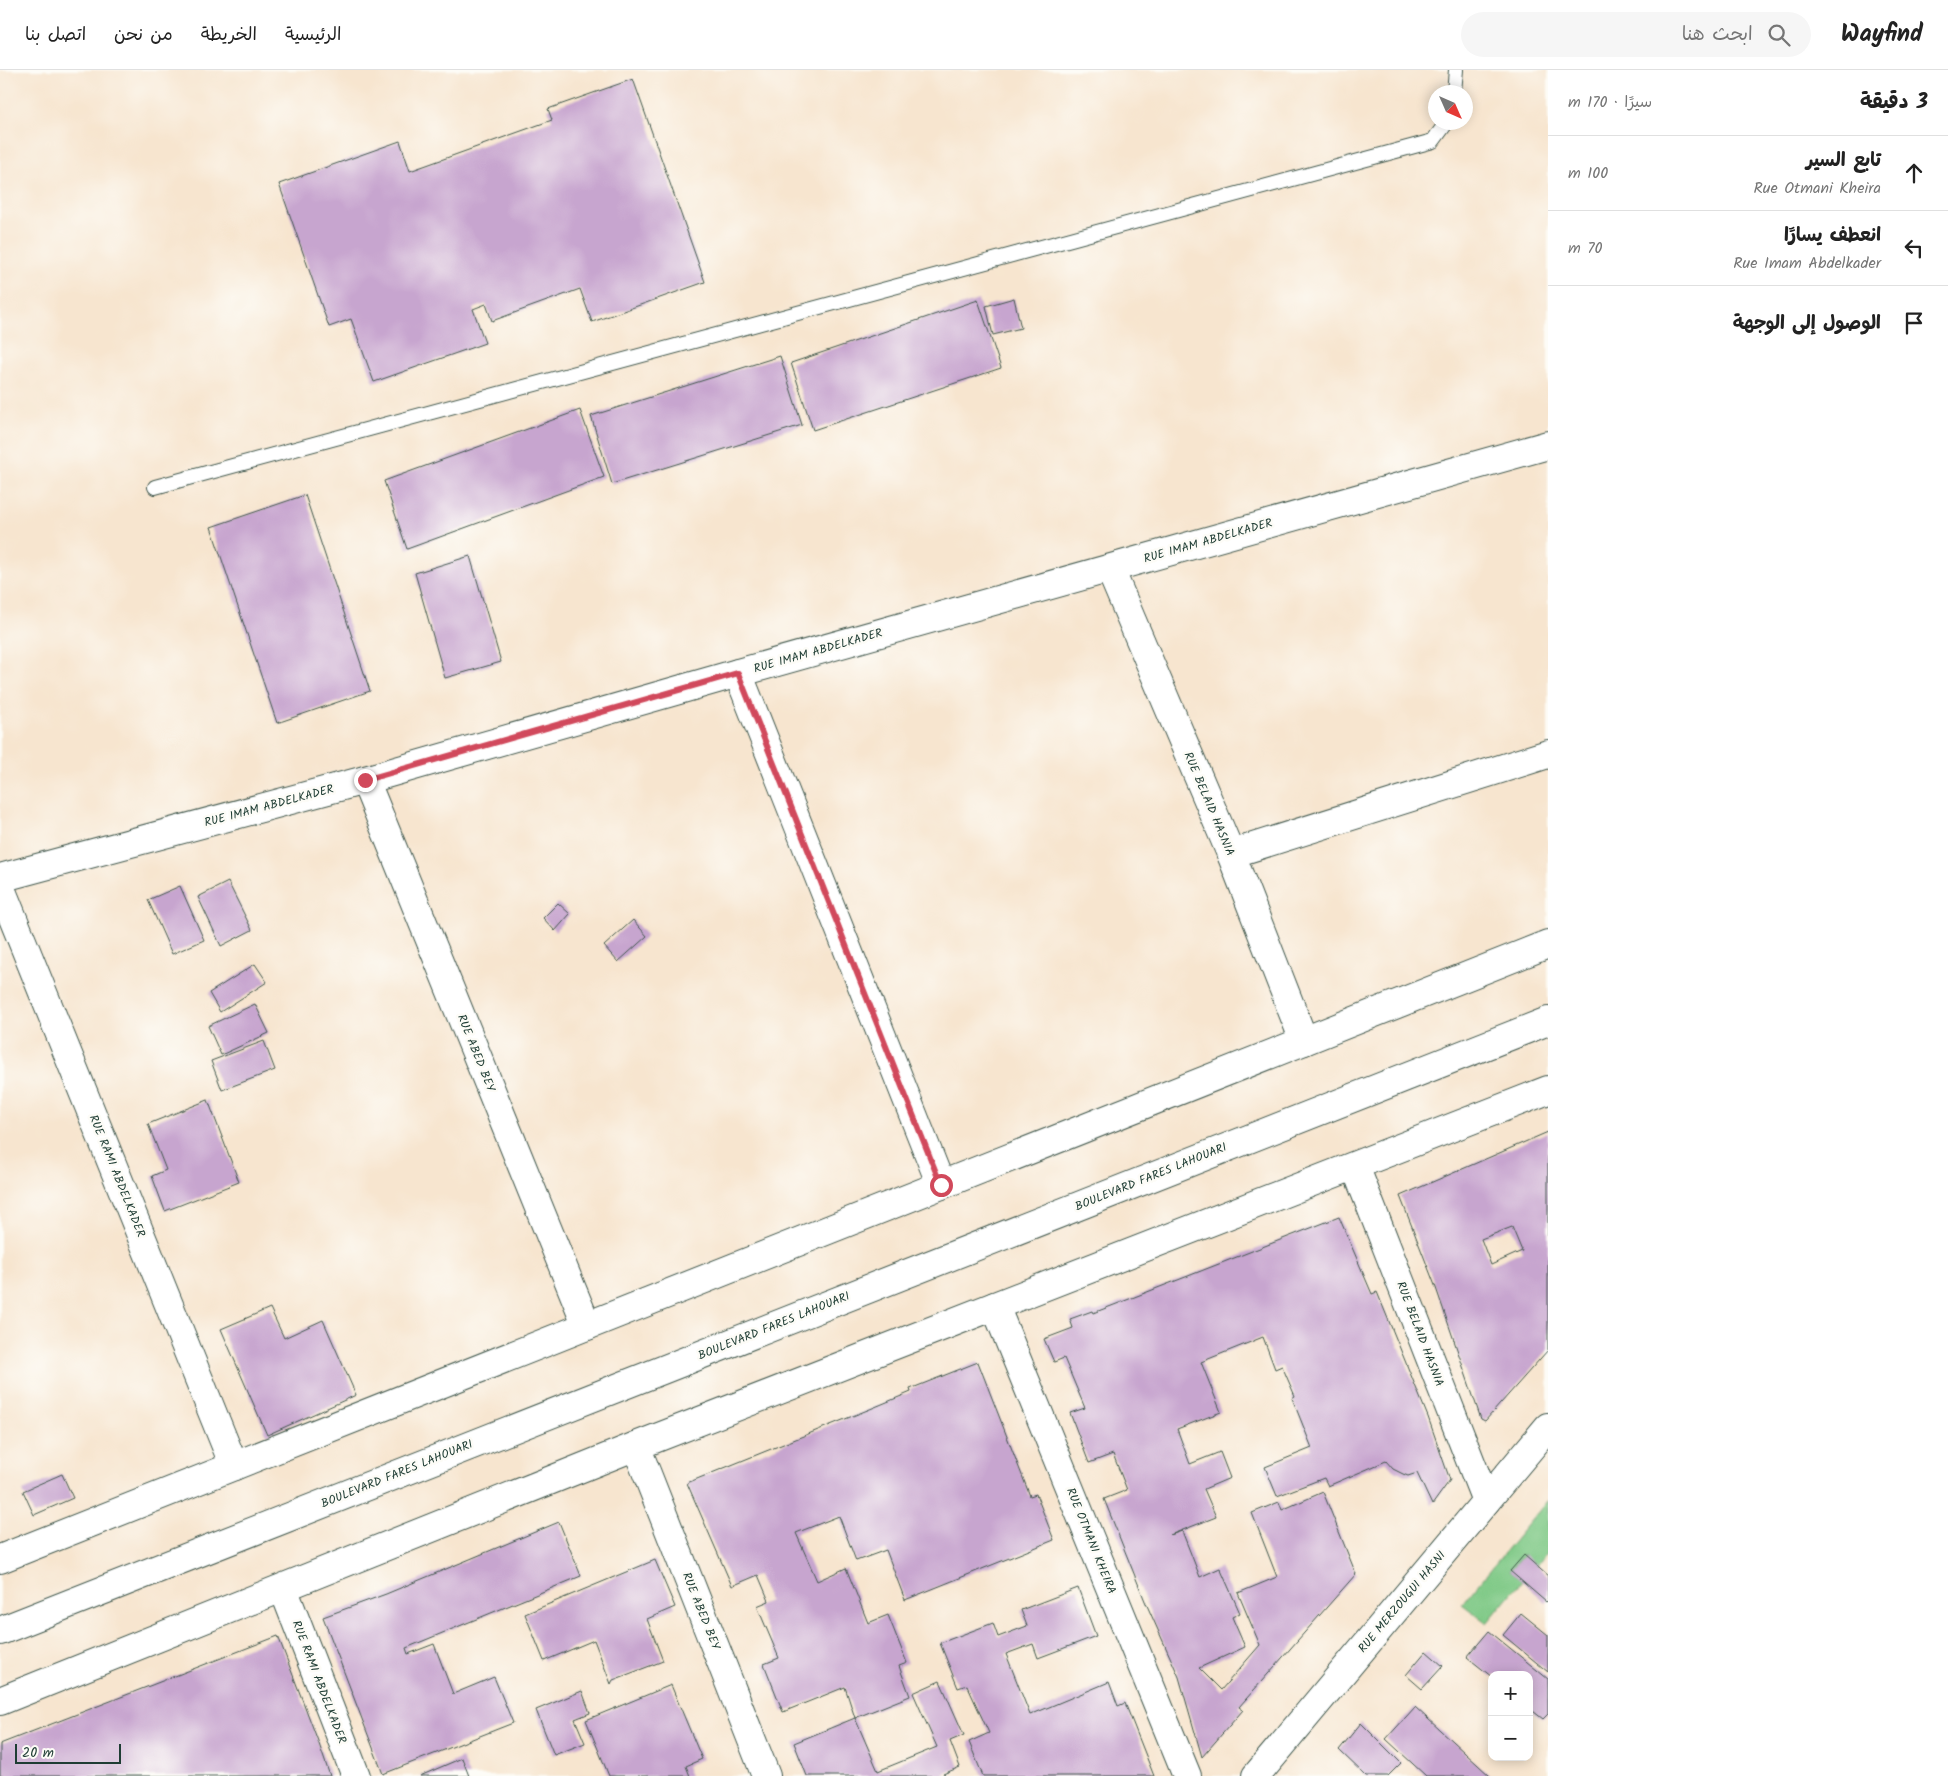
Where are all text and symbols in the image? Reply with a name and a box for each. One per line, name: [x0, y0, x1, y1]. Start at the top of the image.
search box: [1461, 12, 1811, 57]
text: Wayfind: [1841, 15, 1923, 54]
text: ابحث هنا: [1682, 20, 1753, 50]
text: اتصل بنا: [25, 21, 86, 50]
text: من نحن: [114, 21, 173, 50]
text: الخريطة: [201, 21, 257, 50]
text: الرئيسية: [285, 21, 341, 50]
icon: search: [1765, 21, 1793, 49]
north arrow: [1428, 85, 1473, 130]
text: 3 دقيقة: [1860, 86, 1928, 119]
text: سيرًا · 170 m: [1568, 90, 1652, 115]
text: تابع السير: [1806, 146, 1881, 176]
icon: ahead: [1900, 159, 1928, 187]
text: 100 m: [1568, 161, 1608, 186]
text: Rue Otmani Kheira: [1754, 176, 1881, 201]
text: انعطف يسارًا: [1784, 221, 1881, 251]
icon: left: [1900, 234, 1928, 262]
text: 70 m: [1568, 236, 1603, 261]
text: Rue Imam Abdelkader: [1733, 251, 1881, 276]
text: الوصول إلى الوجهة: [1733, 309, 1881, 339]
icon: arrive: [1900, 309, 1928, 337]
street label: RUE IMAM ABDELKADER: [1141, 514, 1275, 568]
street label: RUE IMAM ABDELKADER: [751, 624, 885, 678]
street label: RUE BELAID HASNIA: [1178, 749, 1240, 859]
route end: [354, 769, 377, 792]
street label: RUE IMAM ABDELKADER: [202, 780, 336, 832]
street label: RUE ABED BEY: [452, 1011, 501, 1096]
street label: RUE RAMI ABDELKADER: [84, 1112, 150, 1240]
street label: BOULEVARD FARES LAHOUARI: [1072, 1138, 1230, 1216]
route start: [930, 1174, 953, 1197]
street label: RUE BELAID HASNIA: [1391, 1278, 1449, 1390]
street label: BOULEVARD FARES LAHOUARI: [695, 1287, 853, 1365]
street label: BOULEVARD FARES LAHOUARI: [318, 1435, 476, 1513]
street label: RUE OTMANI KHEIRA: [1061, 1485, 1121, 1597]
street label: RUE MERZOUGUI HASNI: [1354, 1547, 1451, 1657]
street label: RUE ABED BEY: [677, 1569, 726, 1654]
street label: RUE RAMI ABDELKADER: [287, 1618, 351, 1746]
map controls: [1488, 1671, 1533, 1761]
button: +: [1488, 1671, 1533, 1716]
button: −: [1488, 1716, 1533, 1761]
scale bar: [15, 1741, 121, 1764]
text: 20 m: [22, 1742, 54, 1764]

